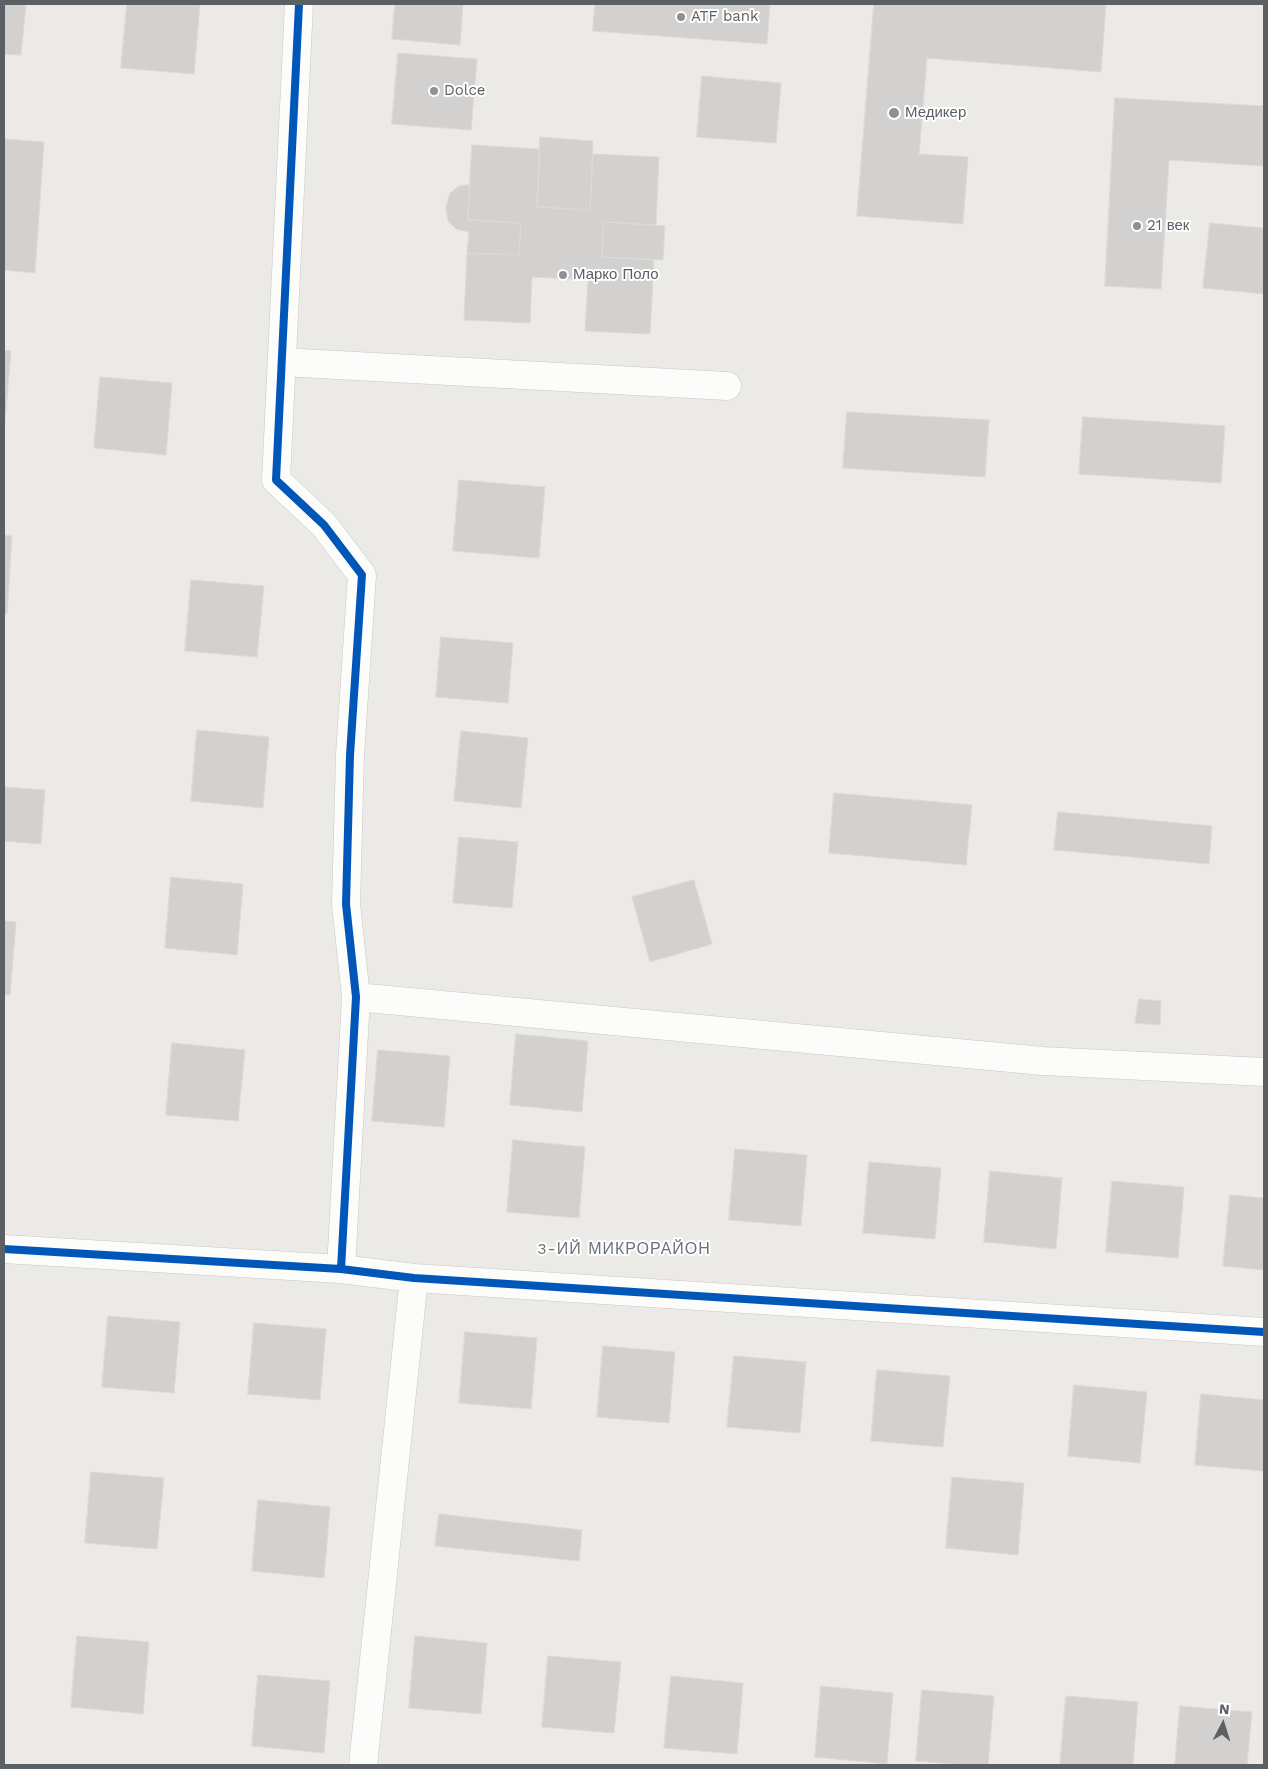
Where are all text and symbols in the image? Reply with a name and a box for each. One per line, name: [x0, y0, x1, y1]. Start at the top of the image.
place label: ATF bank: [691, 8, 759, 26]
marker: ATF bank: [675, 11, 687, 23]
place label: Dolce: [444, 82, 485, 100]
marker: Dolce: [428, 85, 440, 97]
place label: Медикер: [905, 104, 966, 122]
marker: Медикер: [887, 106, 901, 120]
place label: 21 век: [1147, 217, 1189, 235]
marker: 21 век: [1131, 220, 1143, 232]
place label: Марко Поло: [573, 266, 659, 284]
marker: Марко Поло: [557, 269, 569, 281]
district label: 3-ИЙ МИКРОРАЙОН: [535, 1239, 713, 1259]
north arrow: [1198, 1699, 1248, 1749]
text: N: [1218, 1701, 1230, 1717]

